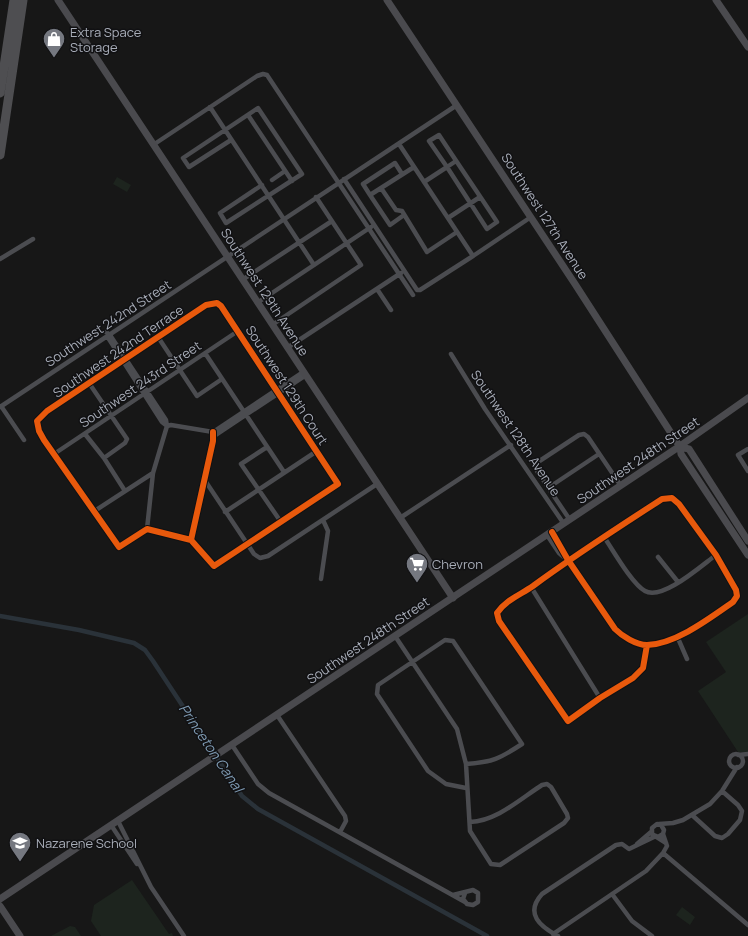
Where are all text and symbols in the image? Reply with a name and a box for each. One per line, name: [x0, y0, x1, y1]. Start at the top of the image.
place label: Extra Space Storage: [70, 23, 142, 56]
shop icon: Extra Space Storage: [41, 26, 67, 59]
street label: Southwest 127th Avenue: [497, 149, 593, 283]
street label: Southwest 129th Avenue: [217, 225, 313, 360]
street label: Southwest 242nd Street: [42, 276, 174, 370]
street label: Southwest 242nd Terrace: [49, 300, 187, 401]
street label: Southwest 129th Court: [242, 322, 332, 448]
street label: Southwest 243rd Street: [76, 336, 204, 432]
street label: Southwest 128th Avenue: [467, 366, 565, 500]
street label: Southwest 248th Street: [573, 412, 703, 508]
supermarket icon: Chevron: [404, 551, 430, 584]
place label: Chevron: [432, 555, 483, 573]
street label: Southwest 248th Street: [303, 592, 433, 688]
water label: Princeton Canal: [175, 700, 249, 797]
school or university icon: Nazarene School: [7, 830, 33, 863]
place label: Nazarene School: [36, 834, 137, 852]

